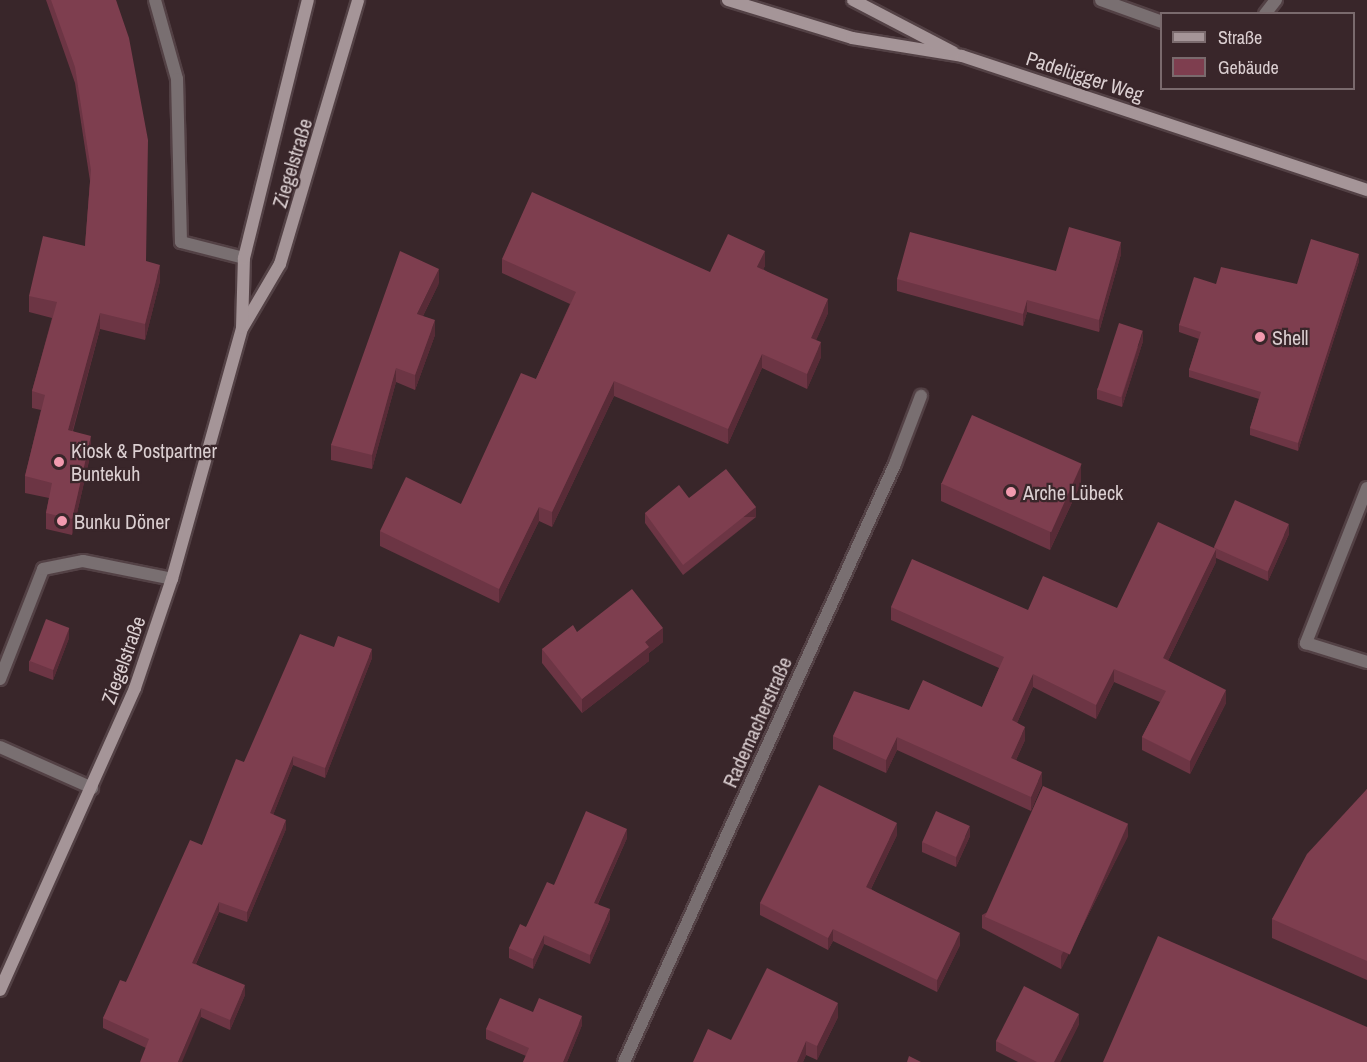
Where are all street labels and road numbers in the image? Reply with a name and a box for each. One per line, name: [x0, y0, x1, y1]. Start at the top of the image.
street label: Padelügger Weg: [1023, 46, 1147, 106]
street label: Ziegelstraße: [267, 115, 317, 211]
street label: Ziegelstraße: [96, 613, 150, 707]
street label: Rademacherstraße: [717, 653, 797, 791]

